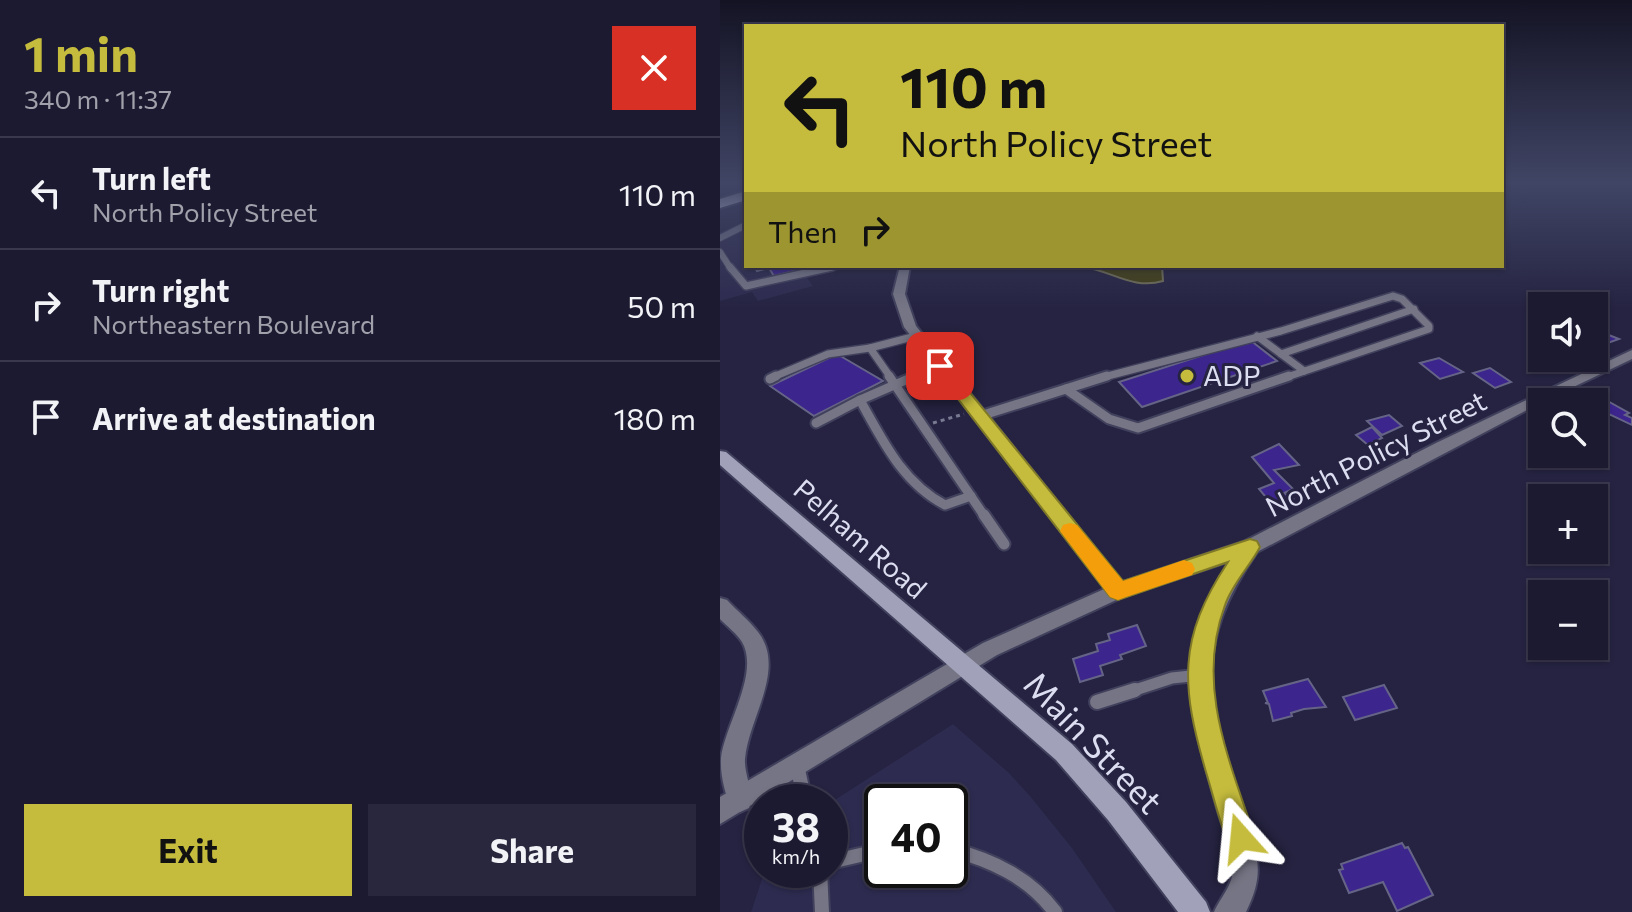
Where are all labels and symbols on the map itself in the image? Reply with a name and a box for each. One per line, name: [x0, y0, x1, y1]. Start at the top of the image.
pin: [906, 332, 974, 400]
place label: ADP: [1203, 358, 1261, 392]
marker: ADP: [1178, 367, 1196, 385]
street label: North Policy Street: [1260, 383, 1491, 523]
street label: Pelham Road: [787, 471, 934, 605]
street label: Main Street: [1017, 662, 1172, 821]
speed limit sign: 40: [864, 784, 968, 888]
position arrow: [1199, 796, 1283, 880]

